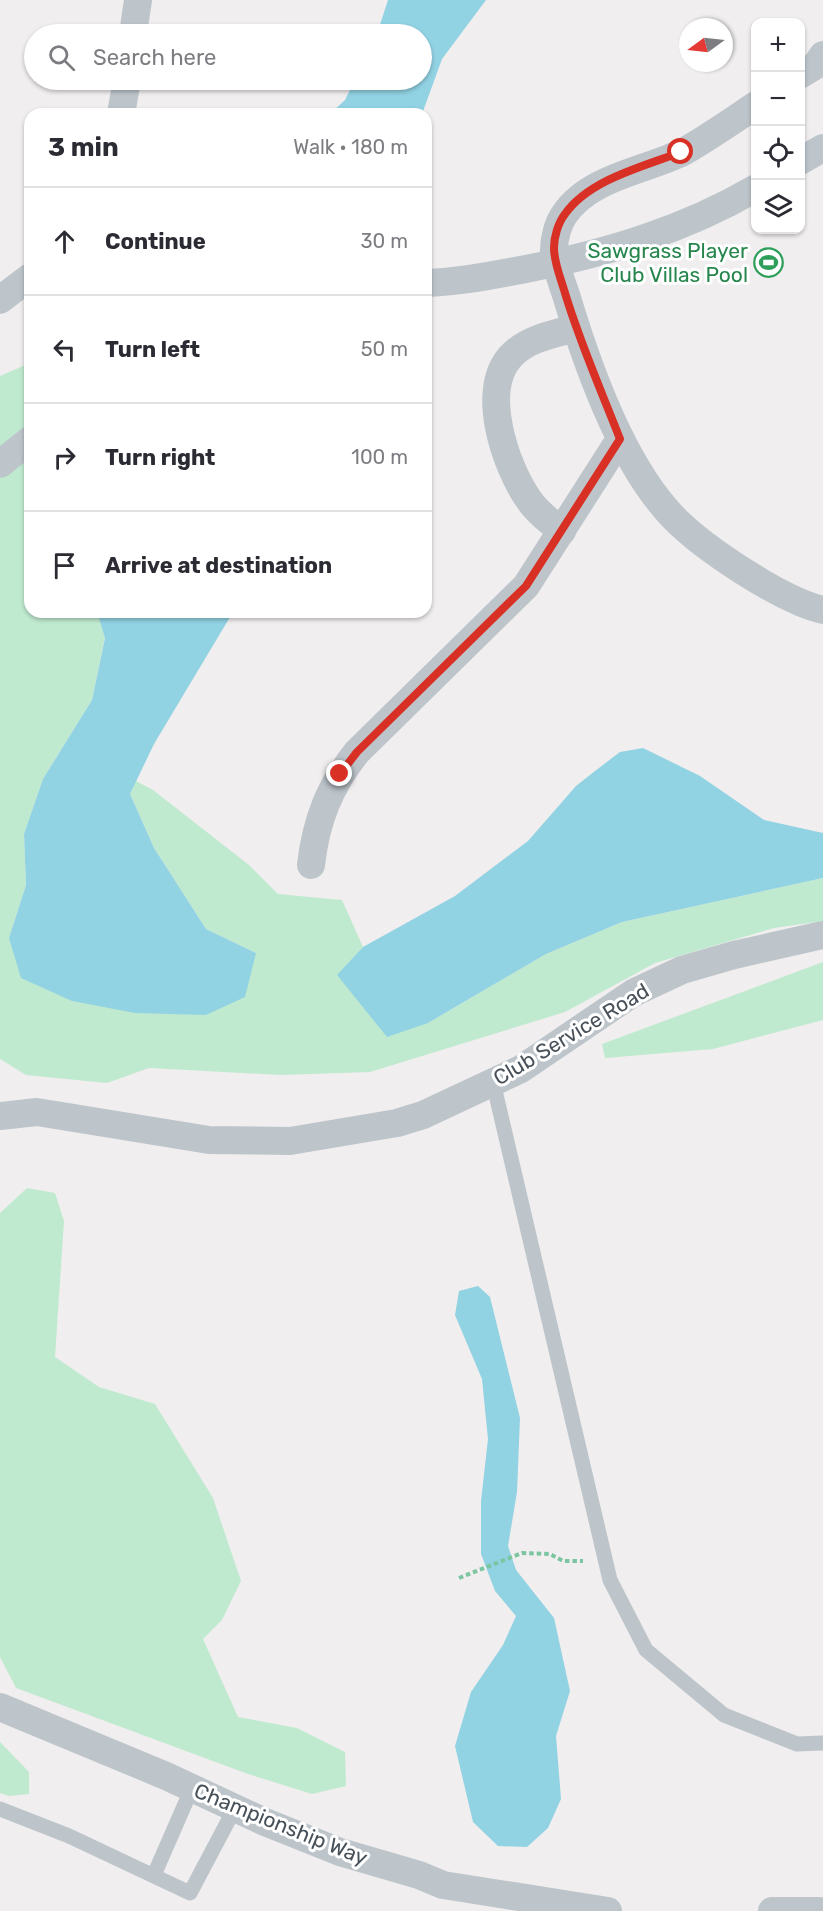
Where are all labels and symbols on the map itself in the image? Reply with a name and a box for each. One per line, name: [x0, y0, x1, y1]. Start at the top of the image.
north arrow: [679, 18, 733, 72]
route start: [667, 138, 693, 164]
place label: Sawgrass Player Club Villas Pool: [587, 238, 748, 287]
sports icon: Sawgrass Player Club Villas Pool: [753, 246, 785, 278]
route end: [326, 760, 352, 786]
street label: Club Service Road: [489, 978, 653, 1090]
street label: Championship Way: [191, 1778, 372, 1870]

